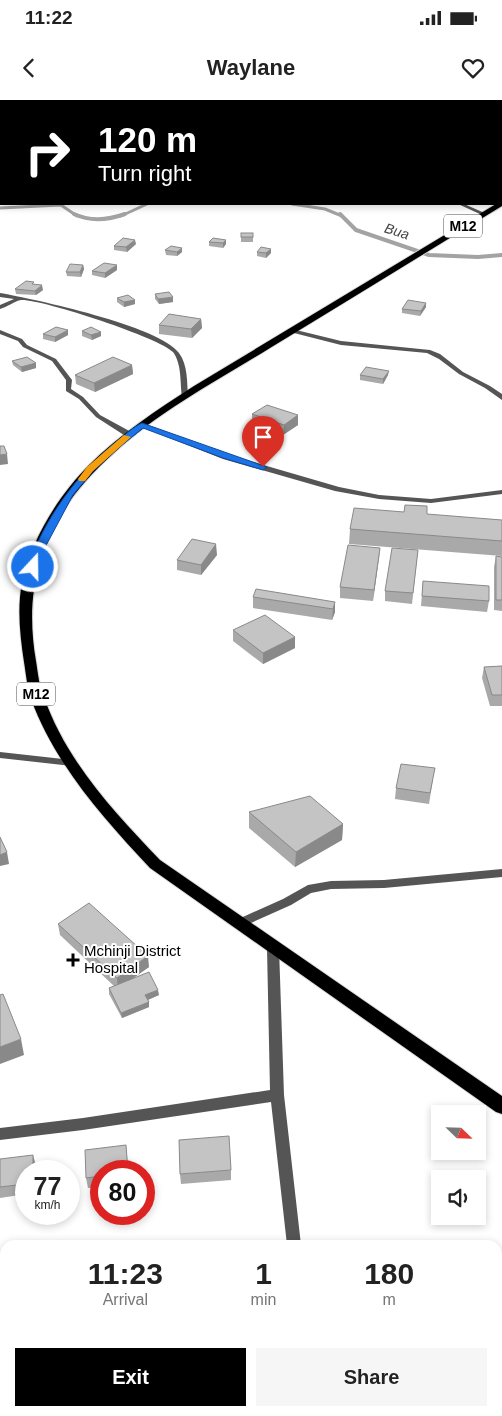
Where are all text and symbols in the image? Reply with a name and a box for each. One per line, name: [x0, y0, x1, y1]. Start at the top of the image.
text: 11:22: [25, 7, 73, 28]
icon: back: [15, 54, 43, 82]
icon: heart: [459, 54, 487, 82]
text: Waylane: [207, 55, 295, 80]
icon: right: [15, 120, 80, 185]
text: 120 m: [98, 120, 197, 159]
text: Turn right: [98, 161, 191, 186]
road number: M12: [444, 214, 482, 238]
water label: Bua: [383, 220, 412, 243]
pin: [242, 416, 284, 467]
icon: arrive: [249, 423, 277, 451]
position arrow: [6, 540, 58, 592]
road number: M12: [17, 682, 55, 706]
place label: Mchinji District Hospital: [84, 942, 182, 976]
marker: Mchinji District Hospital: [66, 953, 80, 967]
north arrow: [431, 1105, 486, 1160]
map controls: [431, 1105, 486, 1225]
speed limit sign: 80: [90, 1160, 155, 1225]
button: sound: [431, 1170, 486, 1225]
text: 77: [34, 1172, 61, 1200]
text: km/h: [34, 1198, 61, 1212]
text: 11:23: [88, 1257, 163, 1290]
text: 1: [255, 1257, 272, 1290]
text: 180: [364, 1257, 414, 1290]
text: Arrival: [103, 1291, 148, 1308]
text: min: [251, 1291, 276, 1308]
text: m: [383, 1291, 396, 1308]
button: Exit: [15, 1348, 246, 1406]
button: Share: [256, 1348, 487, 1406]

